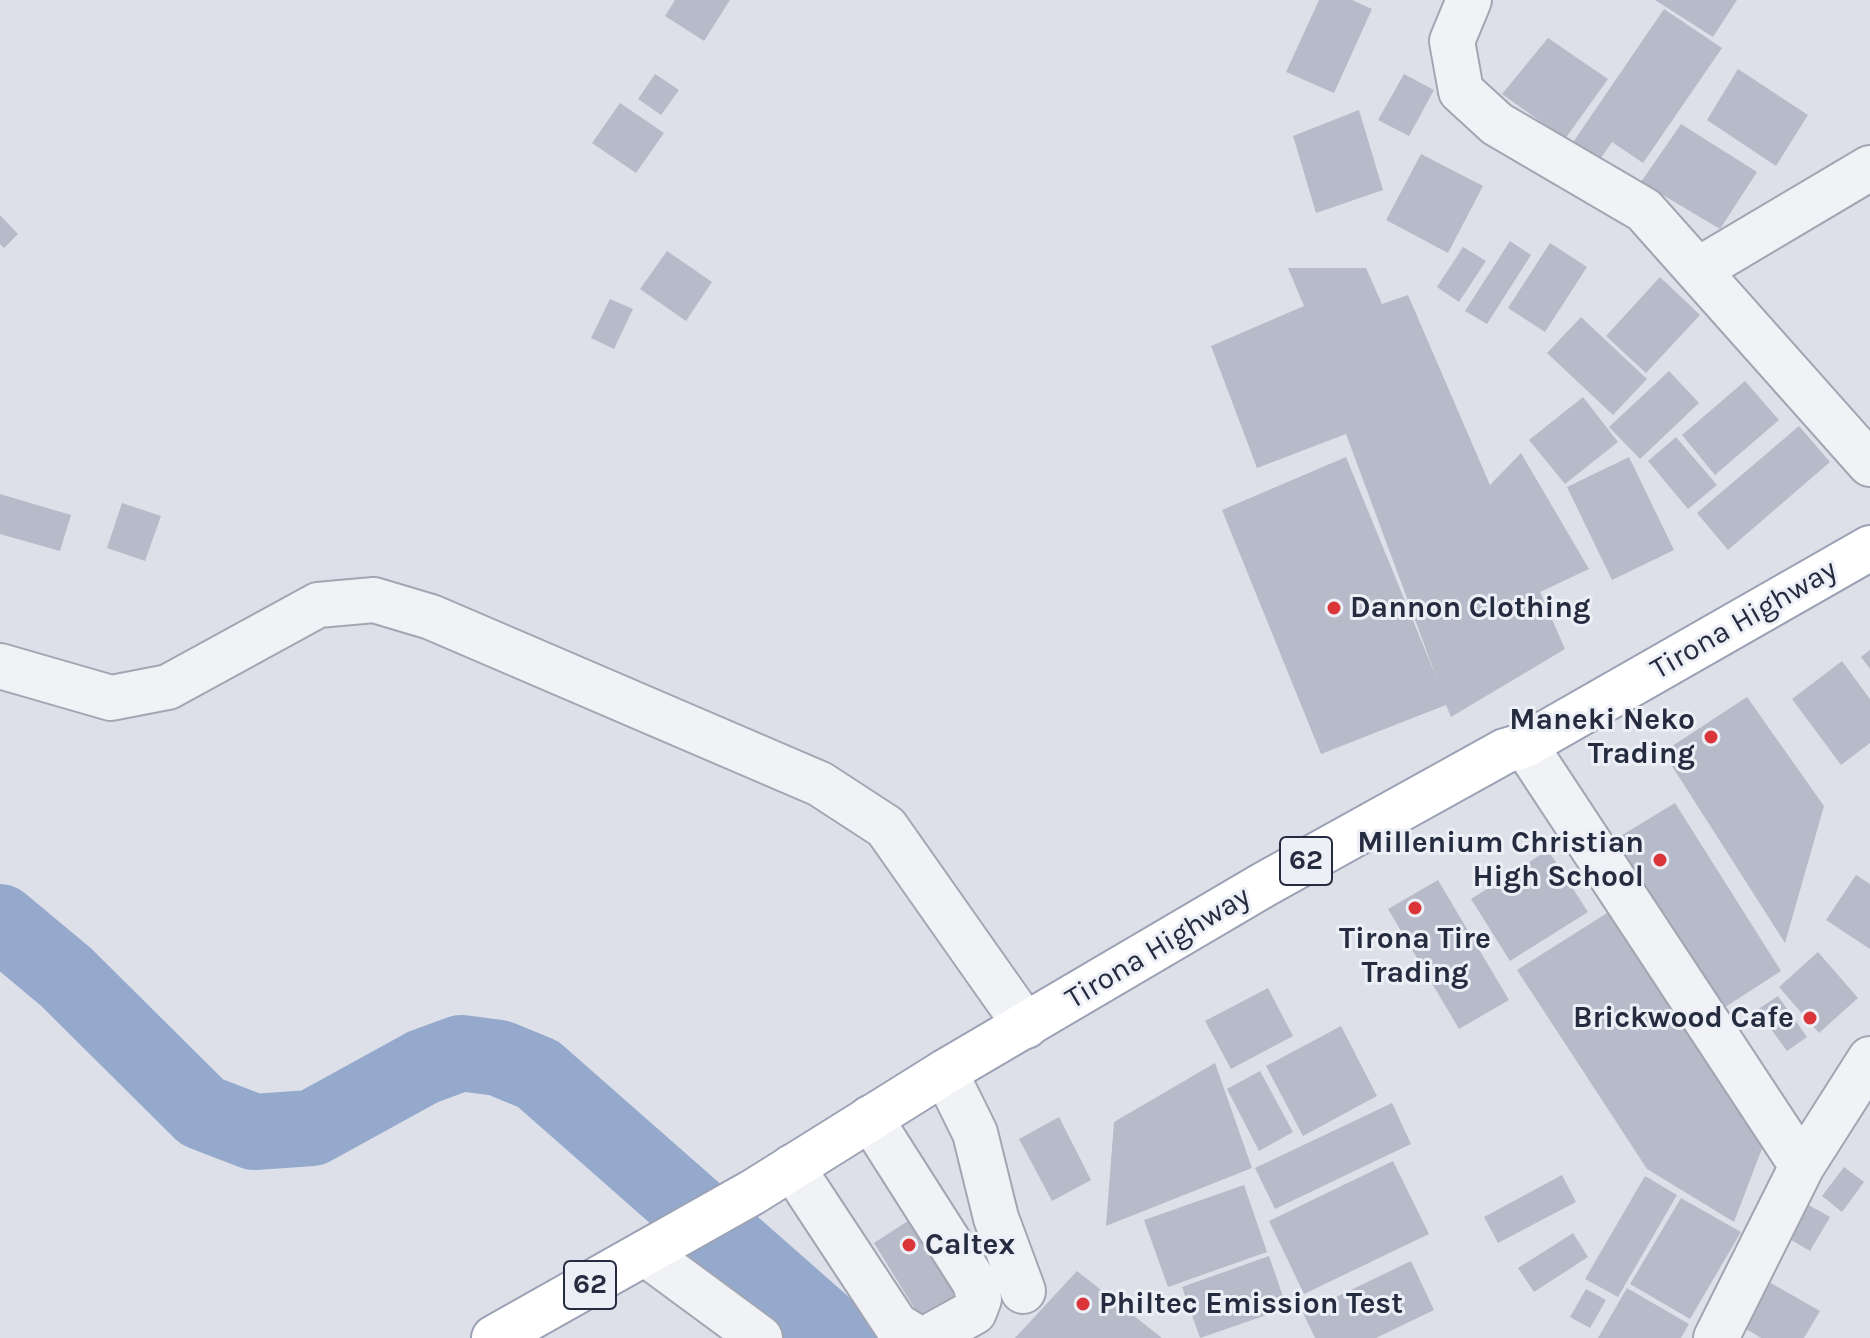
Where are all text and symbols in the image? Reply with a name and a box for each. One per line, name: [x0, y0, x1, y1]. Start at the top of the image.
street label: Tirona Highway: [1644, 552, 1844, 688]
place label: Dannon Clothing: [1350, 590, 1590, 626]
marker: Dannon Clothing: [1325, 599, 1343, 617]
place label: Maneki Neko Trading: [1509, 702, 1695, 772]
marker: Maneki Neko Trading: [1702, 728, 1720, 746]
place label: Millenium Christian High School: [1357, 825, 1644, 896]
road number: 62: [1280, 837, 1332, 885]
marker: Millenium Christian High School: [1651, 851, 1669, 869]
street label: Tirona Highway: [1059, 879, 1257, 1017]
marker: Tirona Tire Trading: [1406, 899, 1424, 917]
place label: Tirona Tire Trading: [1339, 921, 1491, 992]
place label: Brickwood Cafe: [1573, 1000, 1794, 1036]
marker: Brickwood Cafe: [1801, 1009, 1819, 1027]
place label: Caltex: [925, 1227, 1015, 1263]
marker: Caltex: [900, 1236, 918, 1254]
road number: 62: [564, 1261, 616, 1309]
place label: Philtec Emission Test: [1099, 1286, 1403, 1322]
marker: Philtec Emission Test: [1074, 1295, 1092, 1313]

